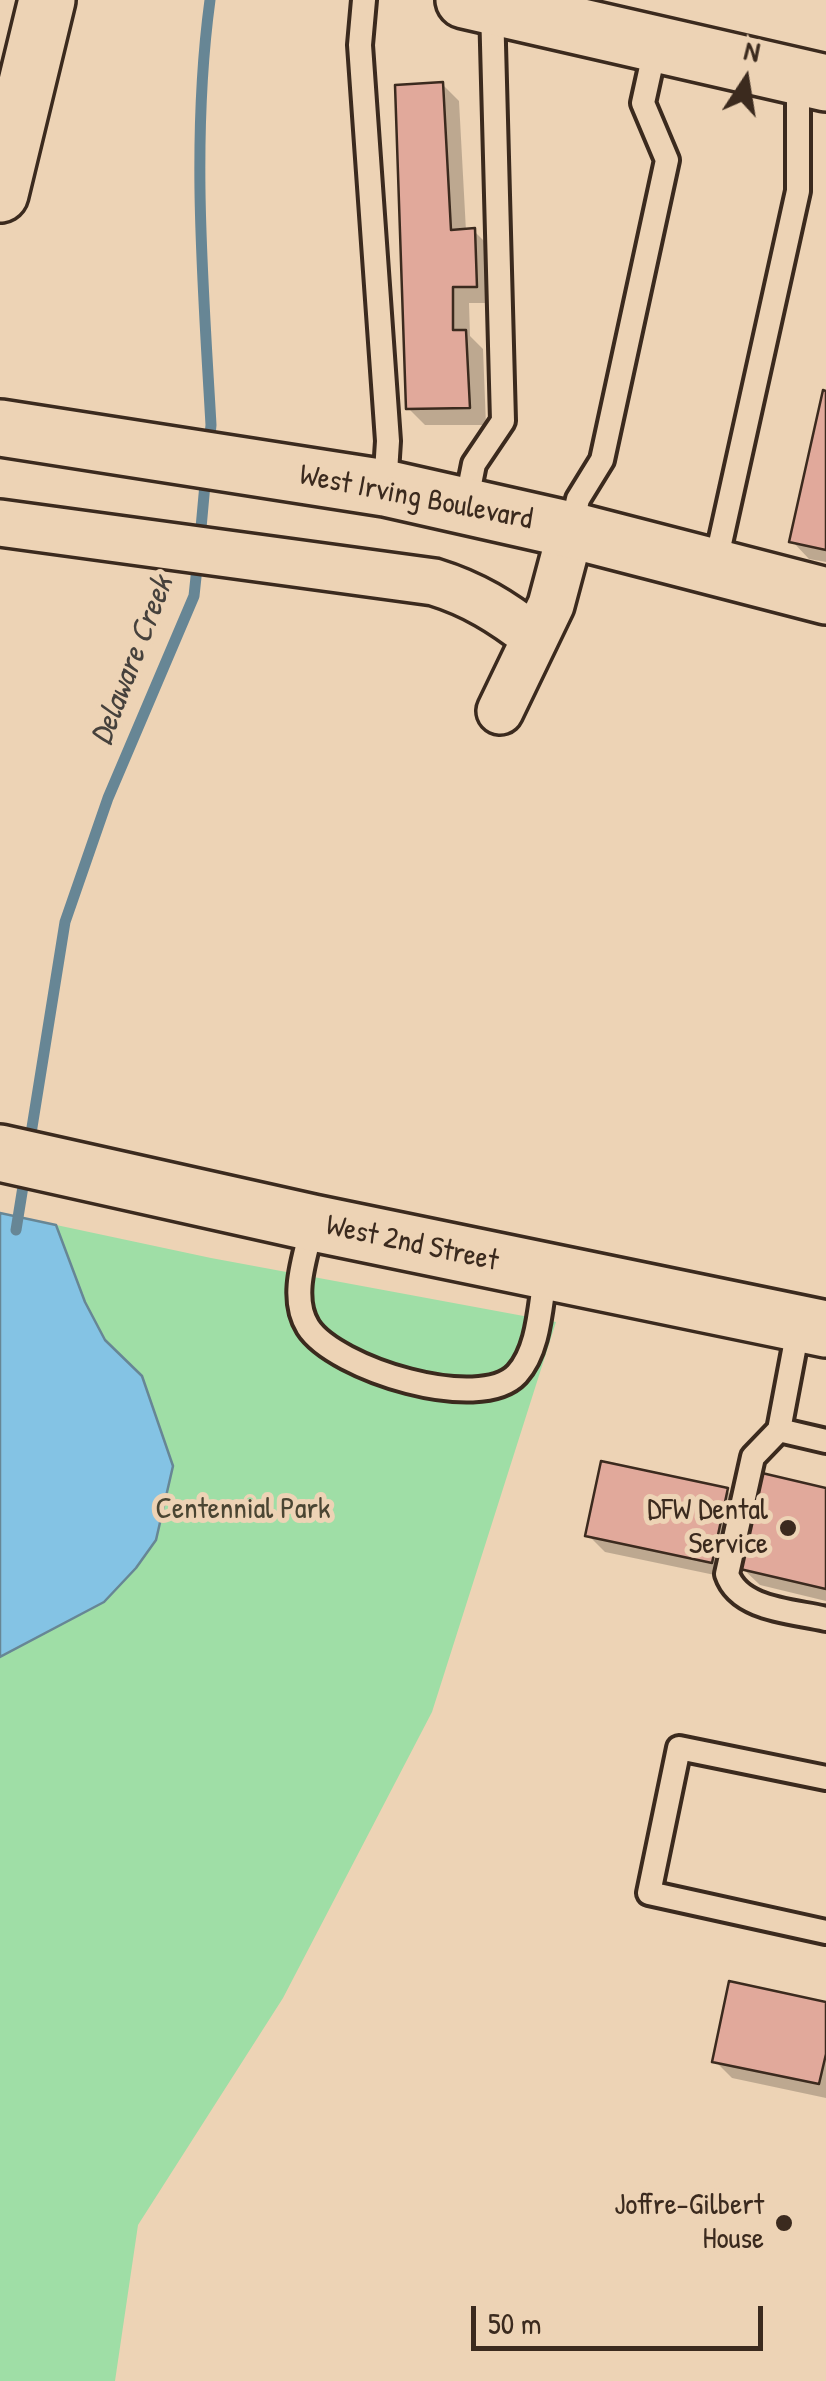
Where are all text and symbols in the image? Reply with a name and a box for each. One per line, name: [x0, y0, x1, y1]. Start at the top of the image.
north arrow: [696, 30, 796, 130]
text: N: [741, 31, 763, 71]
street label: West Irving Boulevard: [296, 458, 536, 538]
water label: Delaware Creek: [83, 571, 183, 751]
street label: West 2nd Street: [323, 1208, 501, 1280]
park label: Centennial Park: [156, 1492, 330, 1528]
place label: DFW Dental Service: [647, 1493, 768, 1564]
marker: DFW Dental Service: [777, 1517, 799, 1539]
place label: Joffre-Gilbert House: [614, 2188, 764, 2258]
marker: Joffre-Gilbert House: [773, 2212, 795, 2234]
scale bar: [476, 2286, 768, 2348]
text: 50 m: [488, 2303, 541, 2343]

